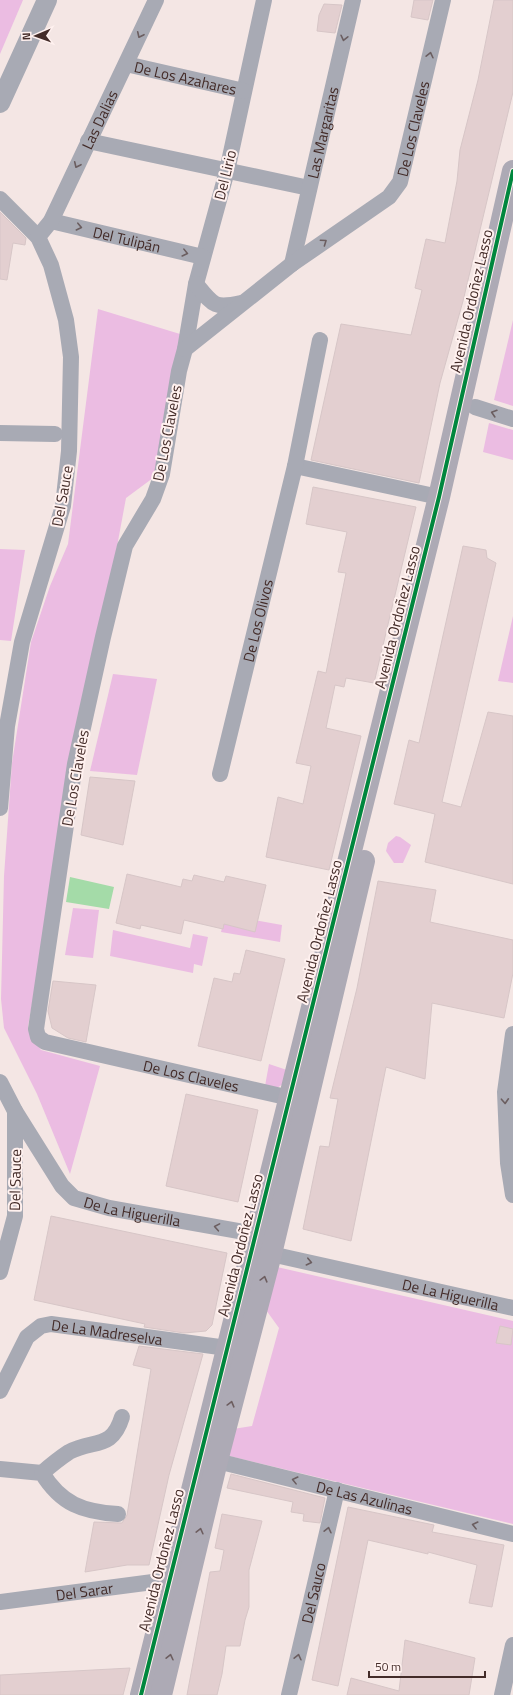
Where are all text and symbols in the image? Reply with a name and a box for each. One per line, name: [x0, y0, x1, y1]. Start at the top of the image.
north arrow: [16, 16, 56, 56]
one-way arrow: [137, 31, 145, 39]
text: N: [18, 32, 34, 40]
one-way arrow: [340, 35, 348, 41]
one-way arrow: [425, 51, 433, 58]
street label: De Los Azahares: [132, 55, 239, 100]
street label: De Los Claveles: [390, 78, 435, 179]
street label: Las Margaritas: [301, 84, 344, 181]
street label: Las Dalias: [75, 86, 123, 153]
street label: Del Lirio: [208, 147, 242, 202]
one-way arrow: [74, 161, 82, 168]
street label: Del Tulipán: [91, 220, 163, 258]
one-way arrow: [76, 223, 82, 231]
street label: Avenida Ordoñez Lasso: [443, 227, 499, 375]
one-way arrow: [320, 240, 327, 247]
one-way arrow: [182, 248, 188, 256]
street label: De Los Claveles: [146, 383, 188, 483]
one-way arrow: [491, 409, 498, 418]
street label: Del Sauce: [45, 464, 79, 528]
street label: Avenida Ordoñez Lasso: [368, 543, 426, 691]
street label: De Los Olivos: [236, 577, 279, 664]
street label: De Los Claveles: [55, 728, 95, 828]
street label: Avenida Ordoñez Lasso: [290, 857, 348, 1005]
street label: De Los Claveles: [141, 1053, 242, 1098]
one-way arrow: [501, 1098, 510, 1104]
street label: Del Sauce: [3, 1149, 27, 1211]
street label: Avenida Ordoñez Lasso: [211, 1171, 269, 1319]
street label: De La Higuerilla: [81, 1190, 183, 1232]
one-way arrow: [214, 1223, 220, 1232]
one-way arrow: [306, 1258, 312, 1266]
street label: De La Higuerilla: [400, 1272, 502, 1316]
one-way arrow: [259, 1275, 268, 1282]
street label: De La Madreselva: [50, 1313, 165, 1351]
one-way arrow: [227, 1401, 235, 1408]
street label: De Las Azulinas: [314, 1474, 415, 1520]
one-way arrow: [291, 1476, 298, 1485]
street label: Avenida Ordoñez Lasso: [132, 1486, 190, 1634]
one-way arrow: [472, 1521, 478, 1529]
one-way arrow: [195, 1527, 204, 1534]
one-way arrow: [323, 1527, 331, 1534]
street label: Del Sauco: [295, 1560, 331, 1626]
street label: Del Sarar: [54, 1576, 114, 1606]
scale bar: [369, 1653, 485, 1679]
one-way arrow: [165, 1654, 173, 1660]
one-way arrow: [293, 1654, 302, 1661]
text: 50 m: [375, 1657, 401, 1676]

